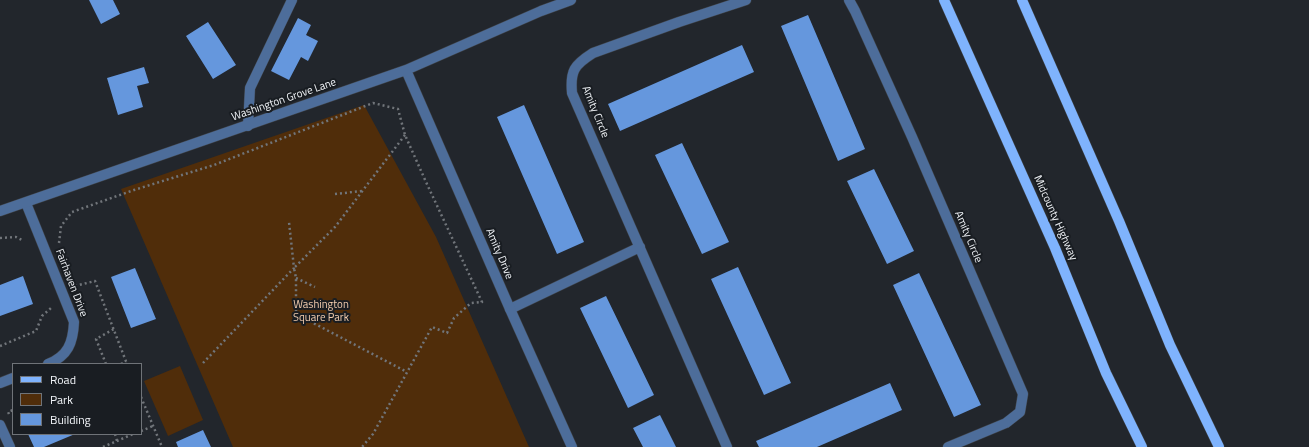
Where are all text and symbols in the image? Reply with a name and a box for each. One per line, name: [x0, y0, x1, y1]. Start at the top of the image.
street label: Washington Grove Lane: [230, 76, 338, 124]
street label: Amity Circle: [579, 84, 611, 140]
street label: Midcounty Highway: [1030, 173, 1080, 263]
street label: Amity Circle: [951, 209, 985, 265]
street label: Amity Drive: [482, 227, 516, 281]
street label: Fairhaven Drive: [52, 247, 90, 319]
park label: Washington Square Park: [293, 298, 349, 324]
legend: [12, 363, 142, 435]
text: Road: [50, 370, 76, 389]
text: Park: [50, 390, 73, 409]
text: Building: [50, 410, 91, 429]

